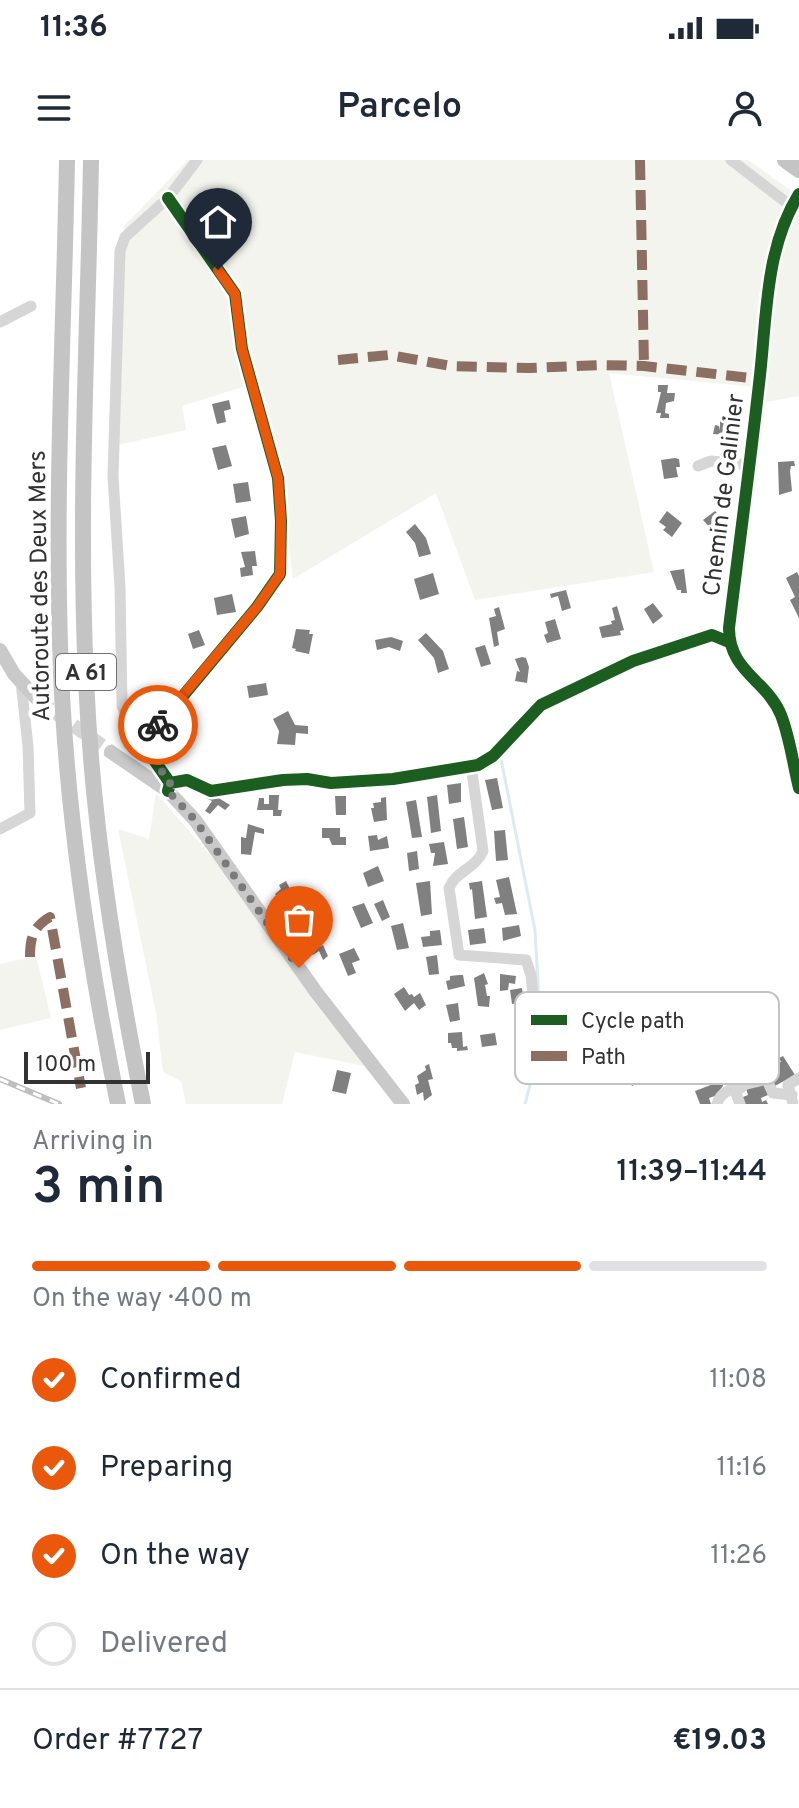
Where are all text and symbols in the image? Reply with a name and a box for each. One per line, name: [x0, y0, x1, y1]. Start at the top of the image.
text: 11:36: [40, 10, 108, 47]
text: Parcelo: [337, 85, 462, 131]
icon: menu: [32, 86, 76, 130]
icon: person: [723, 86, 767, 130]
pin: [184, 188, 252, 270]
icon: home: [196, 200, 240, 244]
street label: Chemin de Galinier: [698, 392, 752, 598]
street label: Autoroute des Deux Mers: [24, 450, 58, 722]
road number: A 61: [56, 654, 116, 690]
courier: [118, 685, 198, 765]
icon: bike: [136, 703, 180, 747]
pin: [265, 886, 333, 968]
icon: bag: [277, 898, 321, 942]
legend: [515, 992, 779, 1084]
text: Cycle path: [581, 1009, 685, 1036]
text: Path: [581, 1045, 626, 1072]
scale bar: [24, 1048, 150, 1084]
text: 100 m: [36, 1052, 96, 1079]
text: Arriving in: [32, 1126, 153, 1159]
text: 11:39–11:44: [617, 1154, 767, 1191]
text: 3 min: [32, 1156, 165, 1222]
text: On the way · 400 m: [32, 1283, 252, 1316]
icon: check: [32, 1358, 76, 1402]
text: Confirmed: [100, 1362, 242, 1399]
text: 11:08: [709, 1364, 767, 1397]
icon: check: [32, 1446, 76, 1490]
text: Preparing: [100, 1450, 233, 1487]
text: 11:16: [717, 1452, 767, 1485]
icon: check: [32, 1534, 76, 1578]
text: On the way: [100, 1538, 250, 1575]
text: 11:26: [710, 1540, 767, 1573]
text: Delivered: [100, 1626, 228, 1663]
text: Order #7727: [32, 1723, 203, 1760]
text: €19.03: [673, 1723, 767, 1760]

